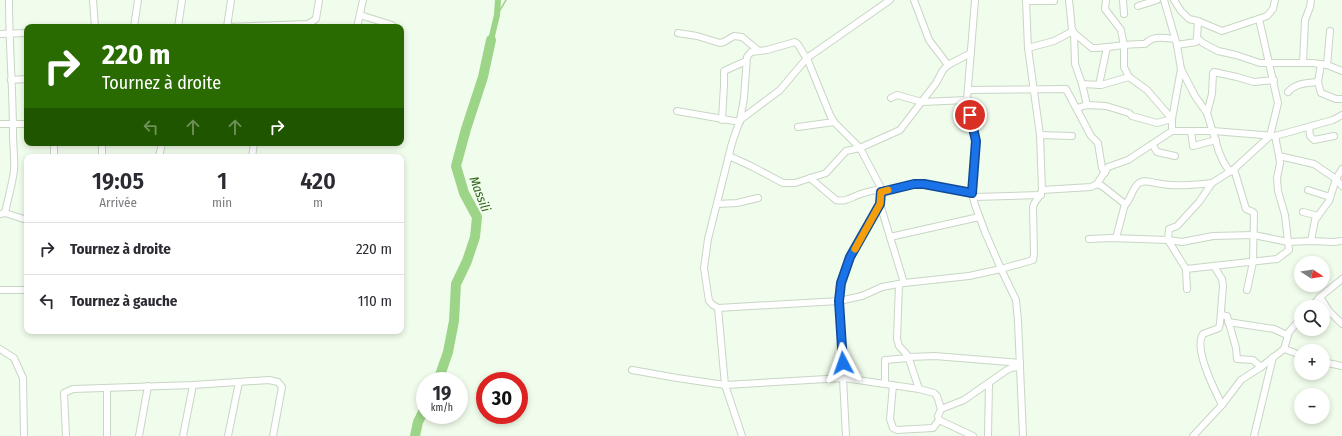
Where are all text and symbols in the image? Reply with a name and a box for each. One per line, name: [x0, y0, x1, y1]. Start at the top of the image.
text: 220 m: [102, 38, 170, 71]
icon: right: [36, 40, 88, 92]
text: Tournez à droite: [102, 72, 221, 94]
pin: [953, 98, 987, 132]
icon: arrive: [959, 104, 981, 126]
icon: left: [140, 116, 162, 138]
icon: ahead: [182, 116, 204, 138]
icon: ahead: [224, 116, 246, 138]
icon: right: [266, 116, 288, 138]
text: 19:05: [92, 167, 144, 195]
text: 1: [217, 167, 227, 195]
text: 420: [300, 167, 336, 195]
water label: Massili: [466, 174, 494, 215]
text: Arrivée: [99, 195, 137, 210]
text: min: [212, 195, 232, 210]
text: m: [313, 195, 323, 210]
icon: right: [36, 238, 58, 260]
text: Tournez à droite: [70, 240, 171, 258]
text: 220 m: [356, 240, 392, 258]
north arrow: [1294, 256, 1330, 292]
map controls: [1294, 256, 1330, 424]
icon: left: [36, 290, 58, 312]
text: Tournez à gauche: [70, 292, 177, 310]
text: 110 m: [358, 292, 392, 310]
button: search: [1294, 300, 1330, 336]
position arrow: [822, 342, 864, 384]
button: +: [1294, 344, 1330, 380]
speed limit sign: 30: [476, 372, 528, 424]
text: 19: [433, 381, 451, 405]
button: −: [1294, 388, 1330, 424]
text: km/h: [431, 402, 453, 414]

